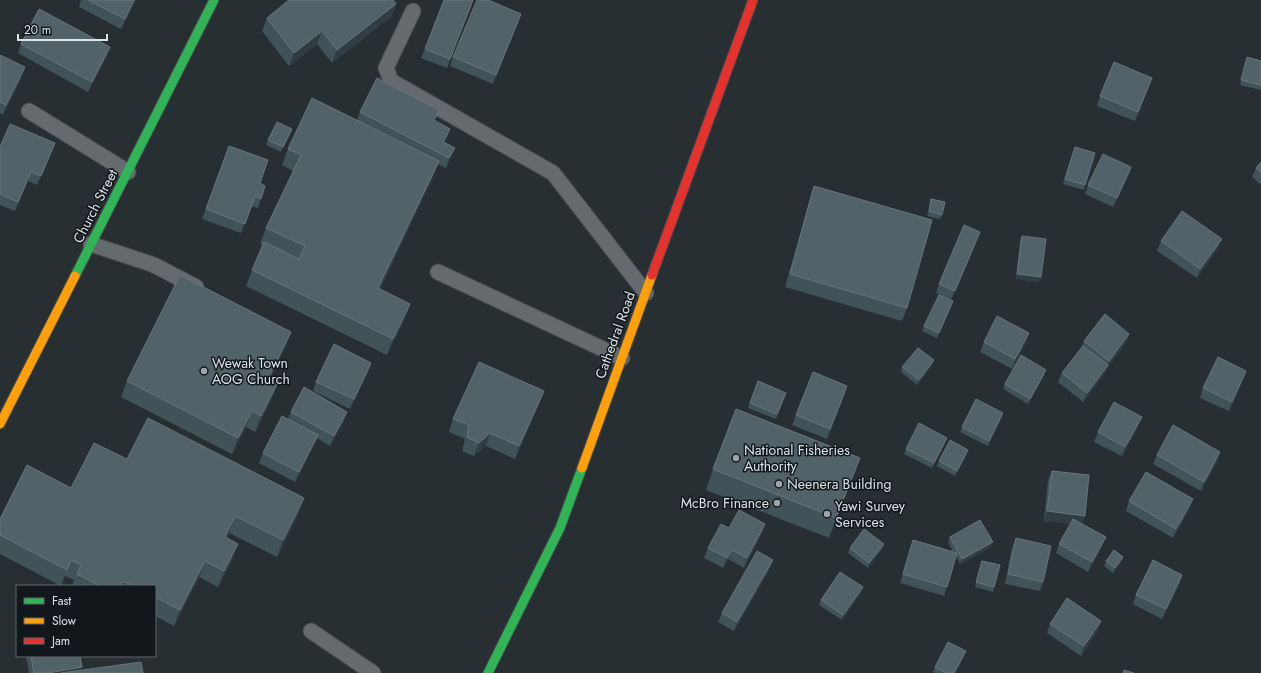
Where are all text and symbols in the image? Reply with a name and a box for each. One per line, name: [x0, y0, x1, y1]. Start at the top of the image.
scale bar: [18, 16, 107, 42]
text: 20 m: [24, 21, 51, 39]
street label: Church Street: [68, 165, 122, 246]
street label: Cathedral Road: [590, 289, 640, 381]
place label: Wewak Town AOG Church: [212, 353, 290, 389]
marker: Wewak Town AOG Church: [199, 366, 209, 376]
place label: National Fisheries Authority: [744, 440, 850, 476]
marker: National Fisheries Authority: [731, 453, 741, 463]
place label: Neenera Building: [787, 474, 892, 494]
marker: Neenera Building: [774, 479, 784, 489]
place label: McBro Finance: [681, 493, 769, 513]
place label: Yawi Survey Services: [835, 496, 906, 532]
marker: McBro Finance: [772, 498, 782, 508]
marker: Yawi Survey Services: [822, 509, 832, 519]
legend: [16, 585, 156, 657]
text: Fast: [52, 592, 71, 610]
text: Slow: [52, 612, 77, 630]
text: Jam: [50, 632, 70, 650]

